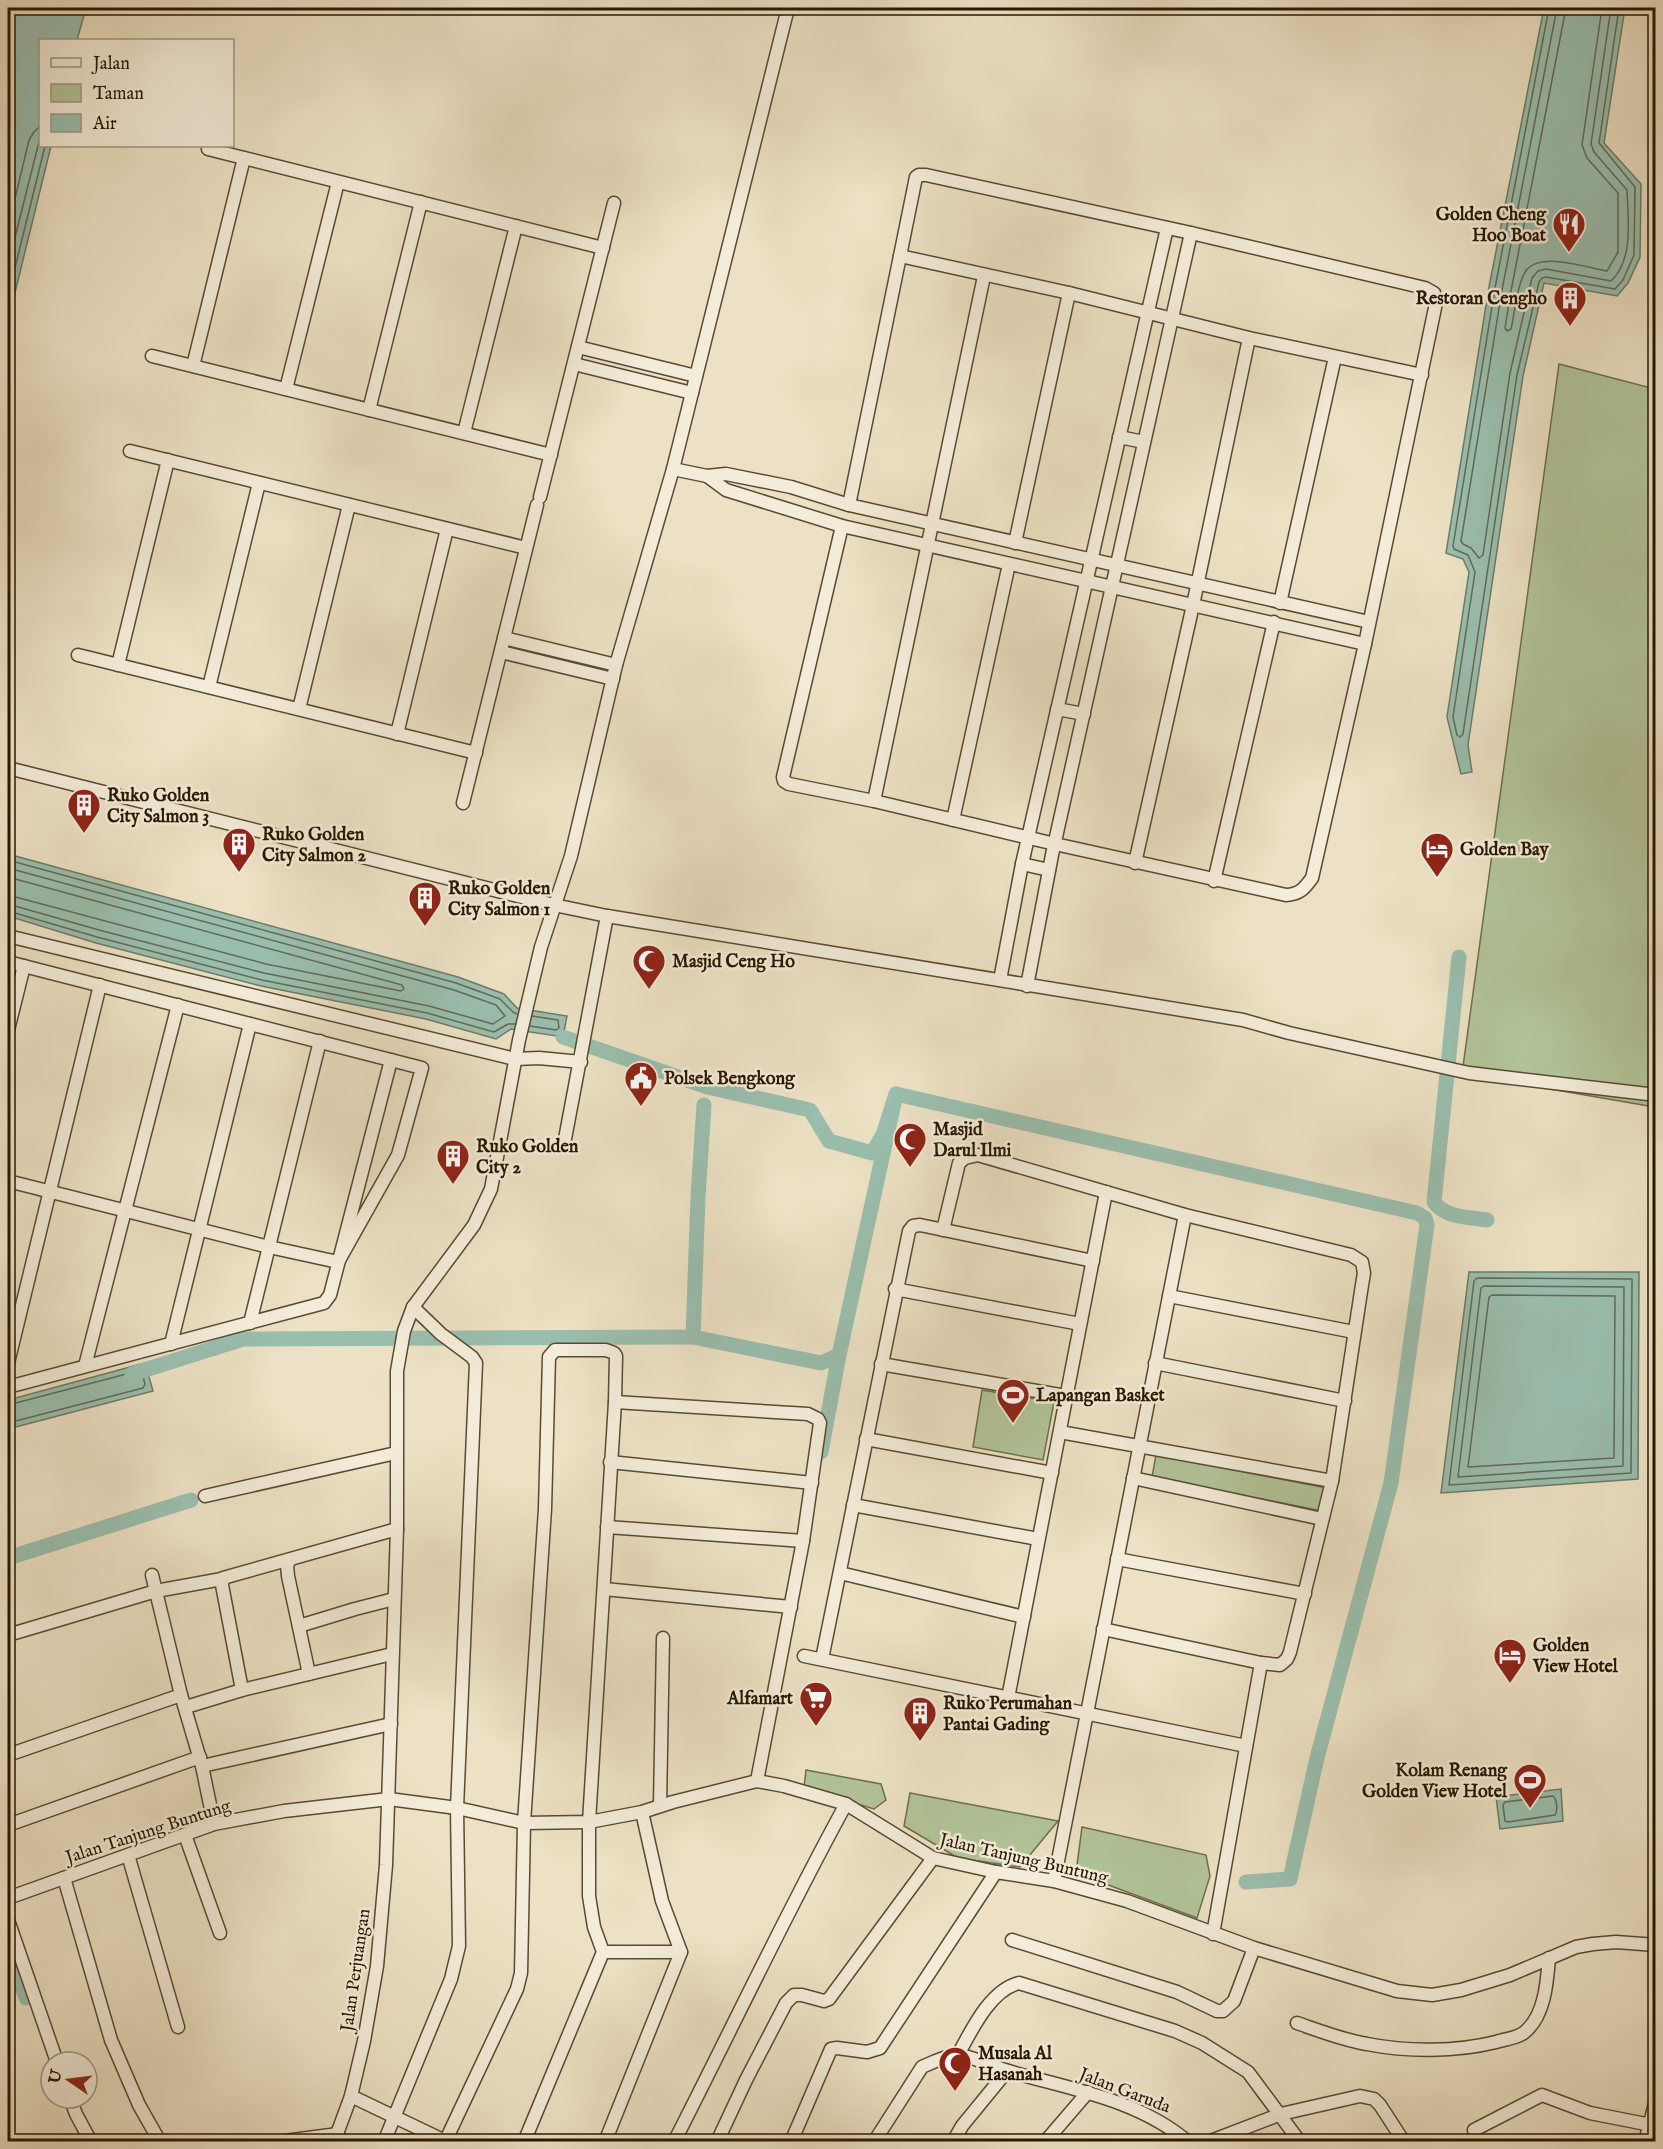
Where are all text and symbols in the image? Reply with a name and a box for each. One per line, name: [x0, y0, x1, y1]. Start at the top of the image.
legend: [39, 39, 234, 147]
text: Jalan: [91, 53, 130, 76]
text: Taman: [93, 83, 144, 106]
text: Air: [92, 113, 117, 136]
place label: Golden Cheng Hoo Boat: [1436, 204, 1547, 248]
restaurant icon: Golden Cheng Hoo Boat: [1551, 206, 1587, 253]
building icon: Restoran Cengho: [1552, 280, 1588, 327]
place label: Restoran Cengho: [1415, 288, 1547, 311]
place label: Ruko Golden City Salmon 3: [107, 785, 210, 829]
building icon: Ruko Golden City Salmon 3: [66, 787, 102, 834]
place label: Ruko Golden City Salmon 2: [262, 824, 366, 868]
building icon: Ruko Golden City Salmon 2: [221, 826, 257, 873]
hotel icon: Golden Bay: [1419, 831, 1455, 878]
place label: Golden Bay: [1460, 839, 1550, 862]
place label: Ruko Golden City Salmon 1: [448, 878, 551, 922]
building icon: Ruko Golden City Salmon 1: [407, 880, 443, 927]
mosque icon: Masjid Ceng Ho: [631, 943, 667, 990]
place label: Masjid Ceng Ho: [672, 951, 795, 974]
public building icon: Polsek Bengkong: [623, 1060, 659, 1107]
place label: Polsek Bengkong: [664, 1068, 796, 1091]
place label: Masjid Darul Ilmi: [933, 1119, 1012, 1163]
mosque icon: Masjid Darul Ilmi: [892, 1121, 928, 1168]
place label: Ruko Golden City 2: [476, 1136, 579, 1180]
building icon: Ruko Golden City 2: [435, 1138, 471, 1185]
sports icon: Lapangan Basket: [995, 1377, 1031, 1424]
place label: Lapangan Basket: [1036, 1385, 1166, 1408]
place label: Golden View Hotel: [1532, 1635, 1619, 1679]
hotel icon: Golden View Hotel: [1492, 1637, 1528, 1684]
supermarket icon: Alfamart: [798, 1680, 834, 1727]
place label: Alfamart: [726, 1688, 794, 1711]
place label: Ruko Perumahan Pantai Gading: [943, 1693, 1072, 1737]
building icon: Ruko Perumahan Pantai Gading: [902, 1695, 938, 1742]
place label: Kolam Renang Golden View Hotel: [1362, 1760, 1508, 1804]
sports icon: Kolam Renang Golden View Hotel: [1512, 1762, 1548, 1809]
street label: Jalan Tanjung Buntung: [61, 1795, 234, 1871]
street label: Jalan Tanjung Buntung: [935, 1828, 1110, 1890]
street label: Jalan Perjuangan: [336, 1907, 377, 2035]
place label: Musala Al Hasanah: [978, 2043, 1053, 2087]
mosque icon: Musala Al Hasanah: [937, 2045, 973, 2092]
north arrow: [39, 2050, 99, 2110]
street label: Jalan Garuda: [1074, 2063, 1174, 2119]
text: U: [45, 2067, 68, 2087]

